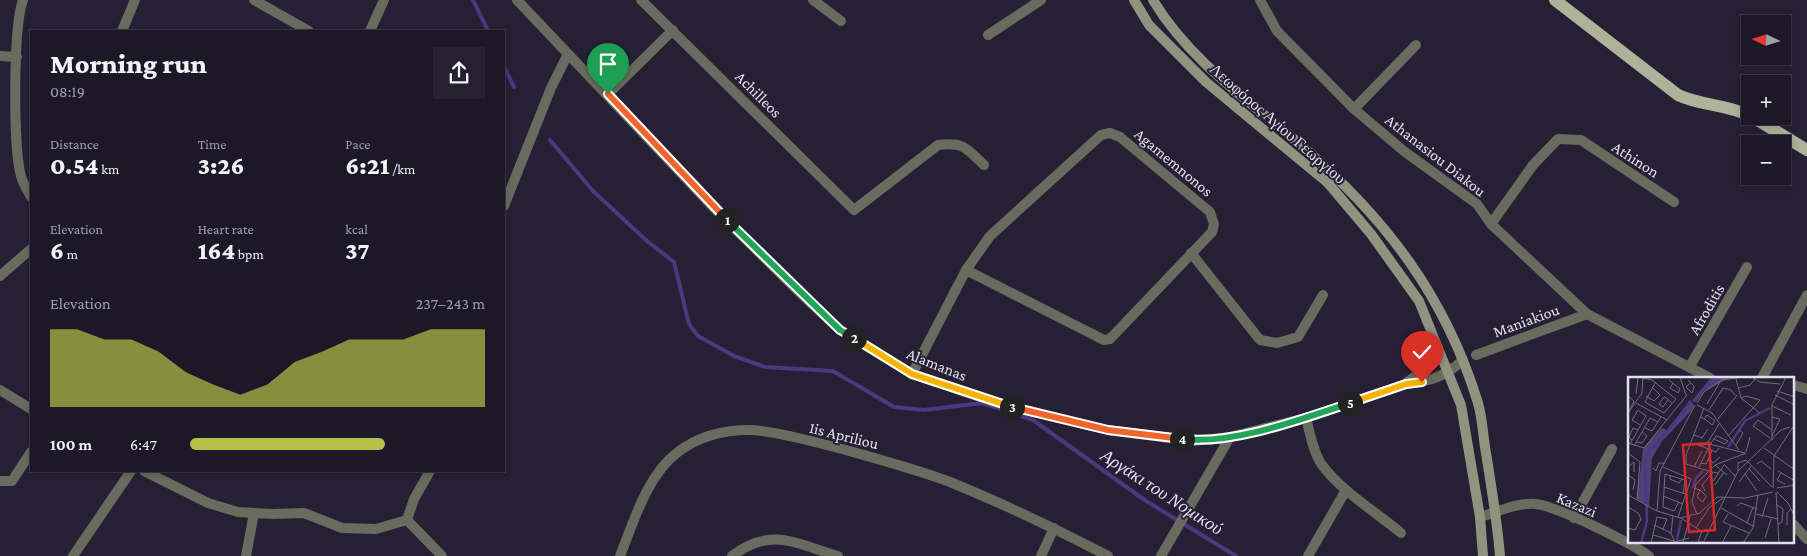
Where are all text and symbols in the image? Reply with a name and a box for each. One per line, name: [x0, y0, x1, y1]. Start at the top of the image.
north arrow: [1741, 15, 1791, 65]
map controls: [1741, 15, 1791, 185]
pin: [587, 43, 629, 94]
button: share: [433, 47, 485, 99]
text: Morning run: [50, 48, 207, 79]
icon: arrive: [594, 50, 622, 78]
street label: Λεωφόρος Αγίου Γεωργίου: [1206, 60, 1349, 188]
street label: Achilleos: [732, 68, 785, 121]
button: +: [1741, 75, 1791, 125]
text: 08:19: [50, 83, 85, 100]
street label: Athanasiou Diakou: [1382, 111, 1490, 200]
street label: Agamemnonos: [1131, 125, 1216, 201]
button: −: [1741, 135, 1791, 185]
text: Distance: [50, 136, 99, 152]
text: Time: [198, 136, 226, 152]
text: Pace: [345, 136, 371, 152]
street label: Athinon: [1609, 138, 1663, 181]
text: 0.54: [50, 152, 99, 179]
text: 3:26: [198, 152, 245, 179]
text: 6:21: [345, 152, 390, 179]
text: km: [99, 161, 119, 177]
text: /km: [390, 161, 415, 177]
pin: 1: [714, 208, 740, 232]
text: 1: [725, 212, 730, 228]
text: Elevation: [50, 221, 103, 237]
text: Heart rate: [198, 221, 254, 237]
text: kcal: [345, 221, 368, 237]
text: 6: [50, 237, 64, 264]
text: 164: [198, 237, 235, 264]
text: 37: [345, 237, 370, 264]
text: m: [64, 246, 78, 262]
text: bpm: [235, 246, 264, 262]
street label: Afroditis: [1685, 281, 1728, 338]
text: Elevation: [50, 295, 111, 312]
text: 237–243 m: [416, 295, 485, 312]
street label: Maniakiou: [1491, 300, 1562, 340]
pin: 2: [842, 326, 866, 350]
text: 2: [851, 330, 858, 346]
pin: [1401, 331, 1443, 382]
icon: check: [1408, 338, 1436, 366]
street label: Alamanas: [904, 345, 969, 384]
inset map: [1628, 377, 1794, 544]
pin: 5: [1338, 390, 1362, 416]
pin: 3: [1000, 394, 1024, 420]
text: 5: [1347, 395, 1354, 411]
text: 3: [1009, 399, 1016, 415]
street label: 1is Apriliou: [807, 419, 881, 453]
pin: 4: [1170, 426, 1194, 452]
text: 4: [1179, 431, 1186, 447]
text: 100 m: [50, 436, 92, 453]
text: 6:47: [130, 436, 157, 453]
water label: Αργάκι του Νομικού: [1096, 445, 1227, 539]
street label: Kazazi: [1554, 489, 1599, 520]

